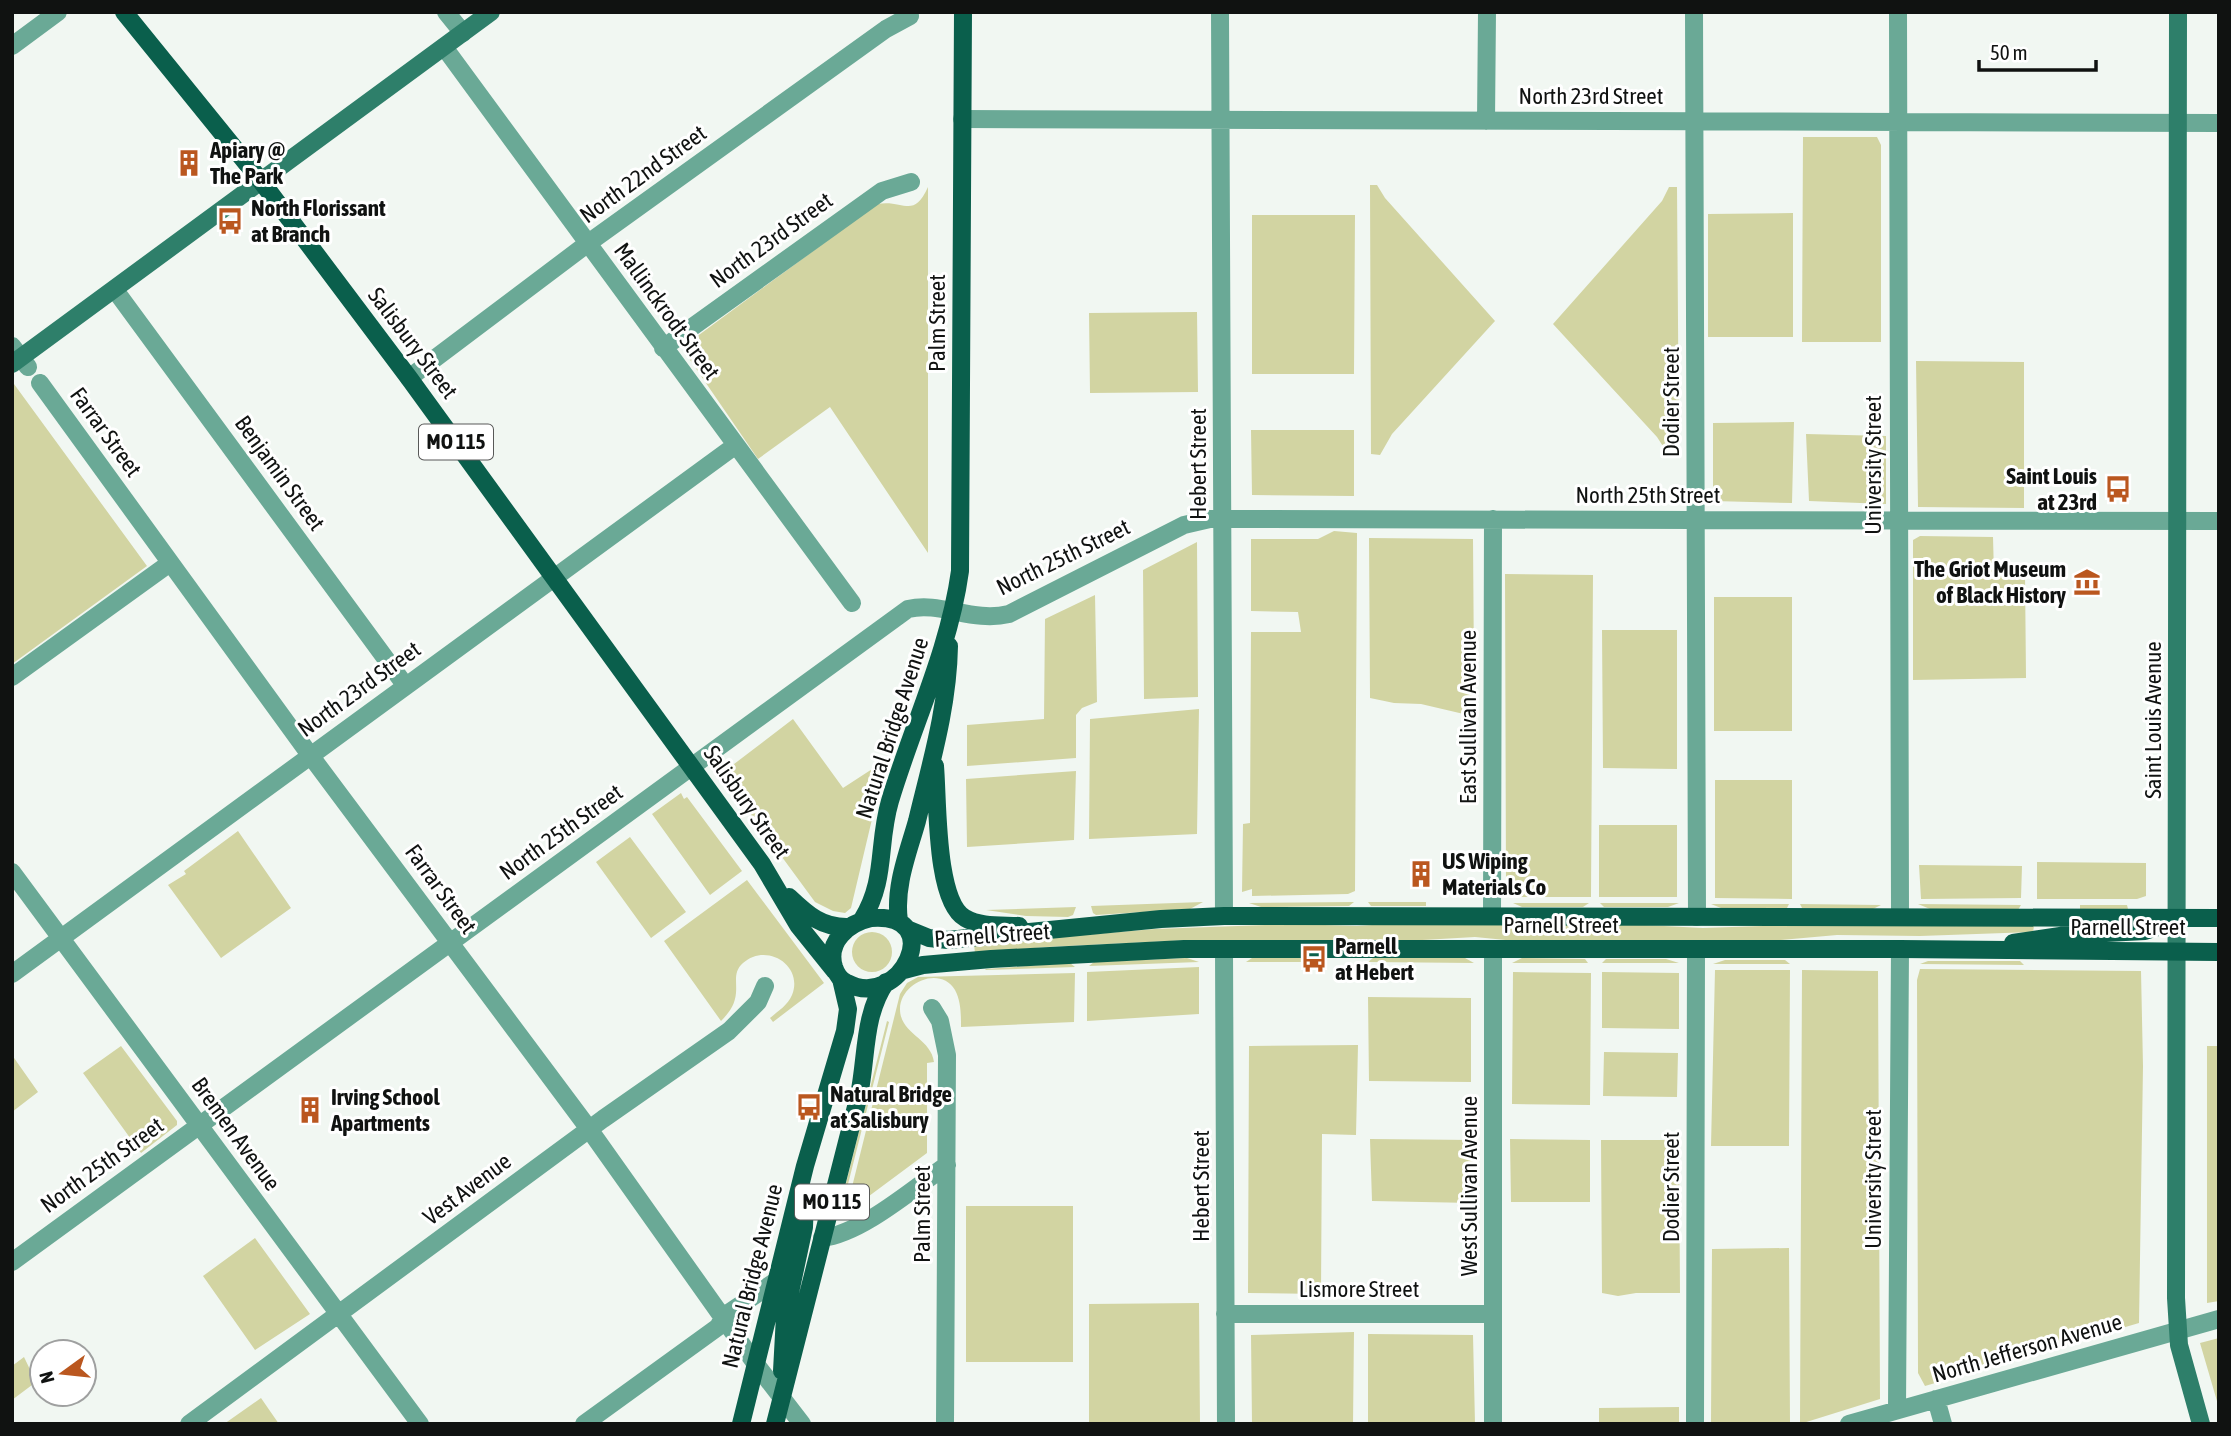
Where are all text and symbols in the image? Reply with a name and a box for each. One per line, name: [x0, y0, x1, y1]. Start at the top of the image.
scale bar: [1979, 28, 2096, 72]
text: 50 m: [1990, 40, 2028, 64]
street label: North 23rd Street: [1519, 83, 1663, 109]
street label: North 22nd Street: [575, 120, 711, 228]
place label: Apiary @ The Park: [209, 137, 286, 189]
building icon: Apiary @ The Park: [174, 148, 204, 178]
street label: North 23rd Street: [705, 187, 837, 293]
place label: North Florissant at Branch: [251, 195, 386, 247]
bus stop icon: North Florissant at Branch: [215, 206, 245, 236]
street label: Mallinckrodt Street: [609, 238, 725, 384]
street label: Palm Street: [924, 274, 950, 372]
street label: Salisbury Street: [363, 283, 463, 403]
street label: Dodier Street: [1658, 347, 1684, 457]
street label: Farrar Street: [65, 382, 147, 482]
street label: University Street: [1860, 395, 1886, 535]
street label: Hebert Street: [1185, 408, 1211, 520]
street label: Benjamin Street: [230, 411, 330, 535]
road number: MO 115: [419, 424, 493, 460]
place label: Saint Louis at 23rd: [2006, 463, 2097, 515]
bus stop icon: Saint Louis at 23rd: [2103, 474, 2133, 504]
street label: North 25th Street: [1576, 482, 1720, 508]
street label: North 25th Street: [992, 514, 1134, 600]
place label: The Griot Museum of Black History: [1914, 556, 2067, 608]
museum icon: The Griot Museum of Black History: [2072, 567, 2102, 597]
street label: East Sullivan Avenue: [1455, 630, 1481, 804]
street label: Natural Bridge Avenue: [850, 634, 934, 822]
street label: North 23rd Street: [293, 636, 425, 742]
street label: Saint Louis Avenue: [2140, 641, 2166, 799]
street label: Salisbury Street: [699, 741, 795, 863]
street label: North 25th Street: [495, 779, 627, 885]
street label: Farrar Street: [400, 839, 482, 939]
place label: US Wiping Materials Co: [1442, 848, 1546, 900]
building icon: US Wiping Materials Co: [1406, 859, 1436, 889]
street label: Parnell Street: [1503, 912, 1619, 938]
street label: Parnell Street: [2070, 914, 2186, 940]
street label: Parnell Street: [933, 918, 1051, 952]
place label: Parnell at Hebert: [1335, 933, 1414, 985]
bus stop icon: Parnell at Hebert: [1299, 944, 1329, 974]
street label: Bremen Avenue: [186, 1073, 286, 1195]
place label: Natural Bridge at Salisbury: [830, 1081, 952, 1133]
place label: Irving School Apartments: [330, 1084, 441, 1136]
bus stop icon: Natural Bridge at Salisbury: [794, 1092, 824, 1122]
building icon: Irving School Apartments: [295, 1095, 325, 1125]
street label: West Sullivan Avenue: [1456, 1096, 1482, 1276]
street label: University Street: [1860, 1109, 1886, 1249]
street label: North 25th Street: [36, 1112, 168, 1218]
street label: Hebert Street: [1188, 1130, 1214, 1242]
street label: Dodier Street: [1658, 1132, 1684, 1242]
street label: Vest Avenue: [418, 1148, 516, 1230]
street label: Palm Street: [909, 1165, 935, 1263]
street label: Natural Bridge Avenue: [717, 1181, 787, 1371]
road number: MO 115: [795, 1184, 869, 1220]
street label: Lismore Street: [1299, 1276, 1419, 1302]
street label: North Jefferson Avenue: [1929, 1308, 2125, 1388]
north arrow: [28, 1338, 98, 1408]
text: N: [35, 1369, 59, 1386]

